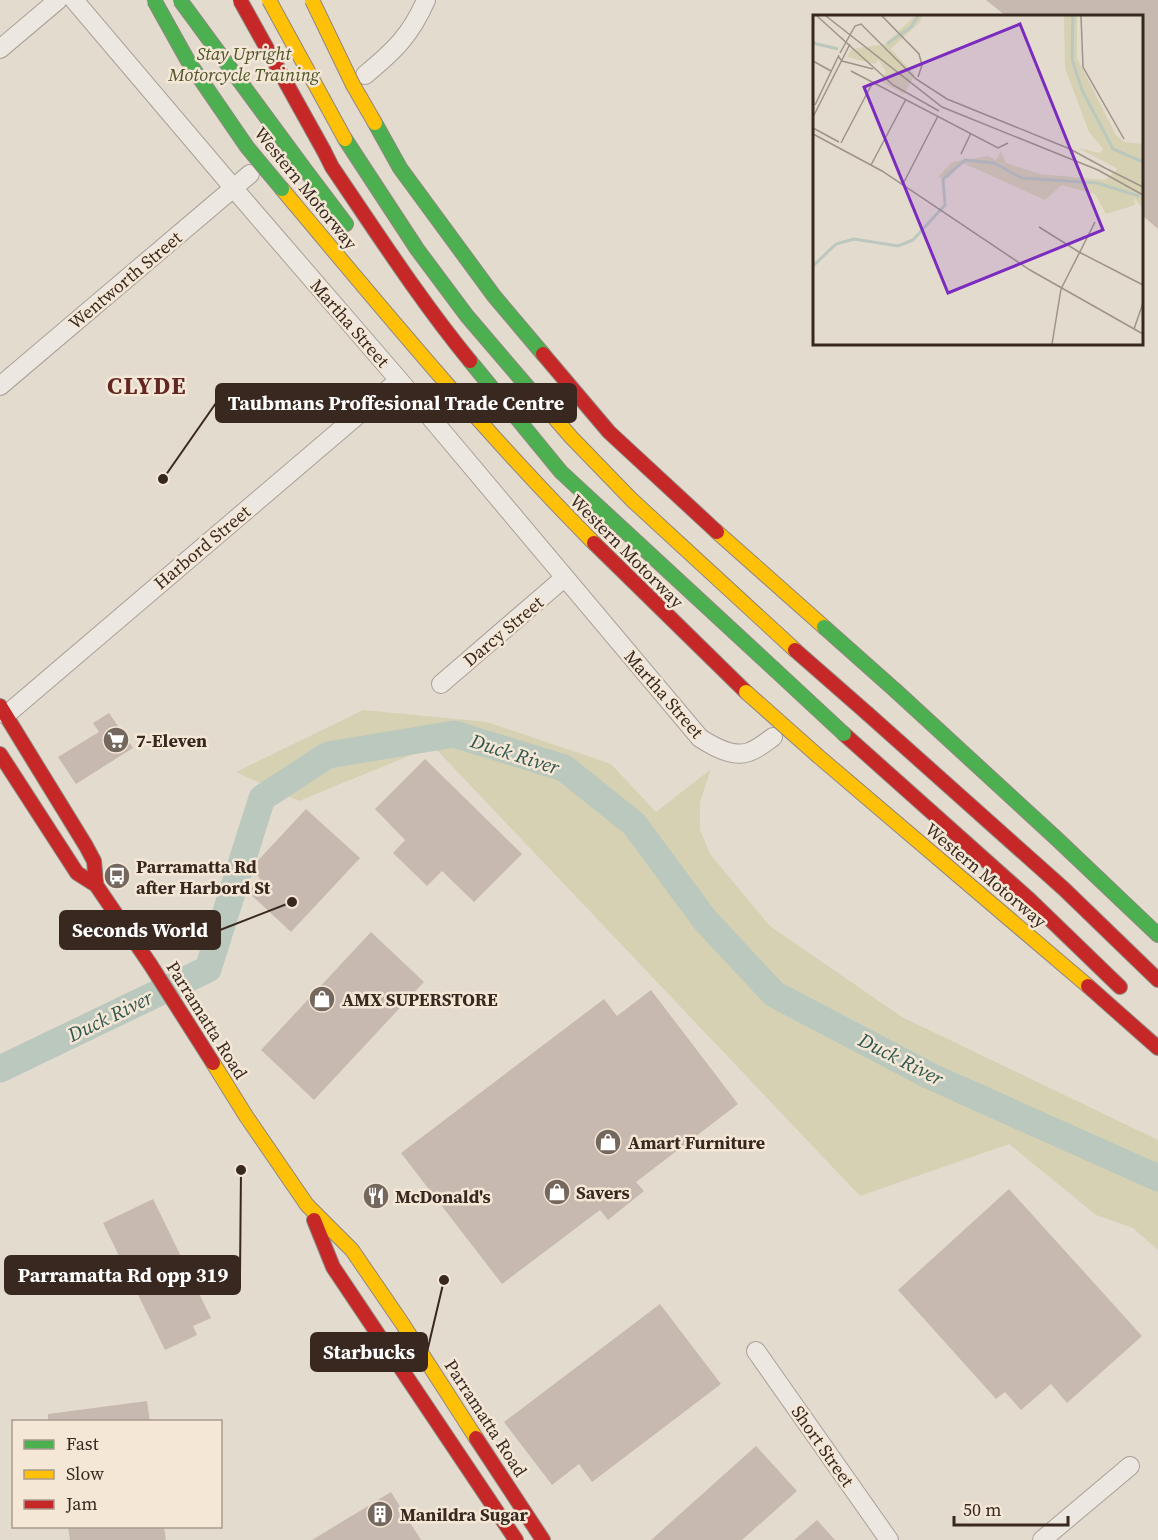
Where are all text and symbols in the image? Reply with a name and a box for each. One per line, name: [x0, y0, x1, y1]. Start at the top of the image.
inset map: [813, 15, 1143, 345]
park label: Stay Upright Motorcycle Training: [167, 41, 321, 87]
street label: Western Motorway: [249, 121, 364, 255]
street label: Wentworth Street: [63, 225, 187, 335]
street label: Martha Street: [305, 273, 395, 373]
district label: CLYDE: [107, 369, 187, 402]
callout: Taubmans Proffesional Trade Centre: [216, 384, 576, 422]
text: Taubmans Proffesional Trade Centre: [228, 389, 564, 417]
street label: Western Motorway: [565, 489, 690, 614]
street label: Harbord Street: [148, 499, 256, 595]
street label: Darcy Street: [457, 590, 549, 672]
street label: Martha Street: [619, 644, 709, 744]
supermarket icon: 7-Eleven: [101, 725, 131, 755]
water label: Duck River: [466, 726, 564, 782]
place label: 7-Eleven: [136, 728, 207, 753]
street label: Western Motorway: [920, 817, 1053, 934]
place label: Parramatta Rd after Harbord St: [136, 854, 271, 900]
bus stop icon: Parramatta Rd after Harbord St: [102, 861, 132, 891]
callout: Seconds World: [60, 911, 220, 949]
text: Seconds World: [72, 916, 208, 944]
street label: Parramatta Road: [161, 956, 253, 1084]
water label: Duck River: [62, 983, 158, 1049]
shop icon: AMX SUPERSTORE: [307, 984, 337, 1014]
place label: AMX SUPERSTORE: [342, 987, 498, 1012]
water label: Duck River: [853, 1025, 949, 1093]
shop icon: Amart Furniture: [593, 1127, 623, 1157]
place label: Amart Furniture: [628, 1130, 765, 1155]
shop icon: Savers: [542, 1177, 572, 1207]
place label: Savers: [576, 1180, 630, 1205]
restaurant icon: McDonald's: [361, 1181, 391, 1211]
place label: McDonald's: [395, 1184, 491, 1209]
callout: Parramatta Rd opp 319: [5, 1256, 240, 1294]
text: Parramatta Rd opp 319: [18, 1261, 228, 1289]
callout: Starbucks: [311, 1333, 427, 1371]
text: Starbucks: [323, 1338, 415, 1366]
street label: Parramatta Road: [439, 1355, 533, 1481]
street label: Short Street: [786, 1400, 860, 1492]
legend: [12, 1420, 222, 1528]
text: Fast: [66, 1431, 99, 1456]
text: Slow: [66, 1461, 104, 1486]
scale bar: [954, 1489, 1068, 1527]
text: Jam: [65, 1491, 98, 1516]
text: 50 m: [963, 1497, 1001, 1522]
building icon: Manildra Sugar: [365, 1499, 395, 1529]
place label: Manildra Sugar: [400, 1502, 528, 1527]

